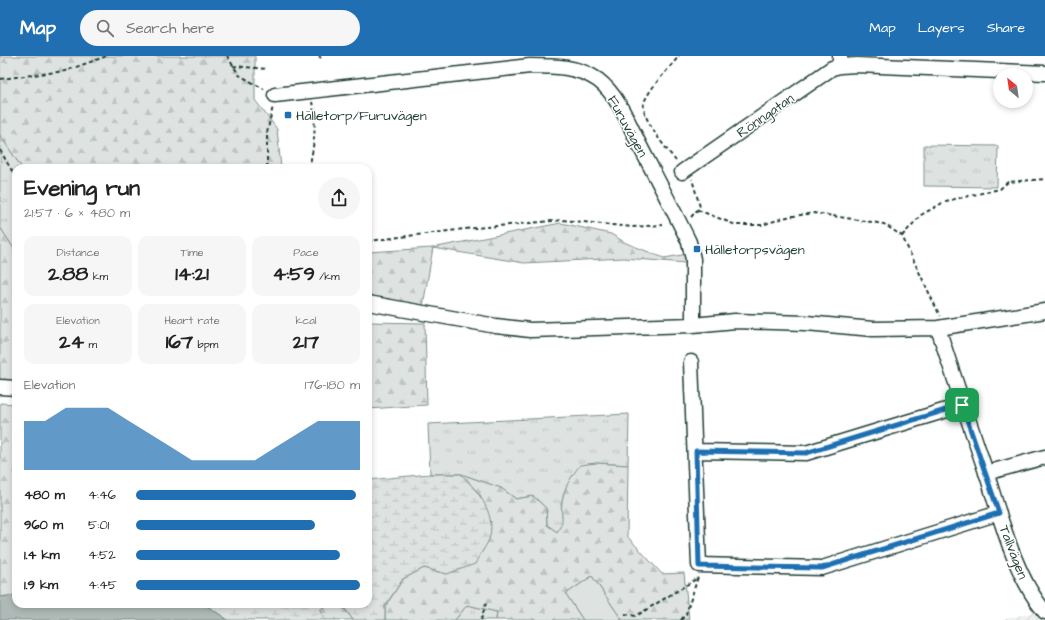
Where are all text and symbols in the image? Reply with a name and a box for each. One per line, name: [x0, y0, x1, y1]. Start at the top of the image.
search box: [80, 10, 360, 46]
text: Map: [20, 15, 56, 42]
icon: search: [94, 17, 116, 39]
text: Search here: [126, 18, 215, 39]
text: Map: [869, 18, 896, 38]
text: Layers: [918, 18, 965, 38]
text: Share: [987, 18, 1025, 38]
north arrow: [993, 68, 1033, 108]
map controls: [993, 68, 1033, 108]
street label: Rönngatan: [733, 89, 798, 143]
street label: Furuvägen: [602, 92, 652, 161]
place label: Hälletorp/Furuvägen: [296, 106, 427, 126]
marker: Hälletorp/Furuvägen: [283, 110, 293, 120]
text: Evening run: [24, 173, 140, 204]
button: share: [318, 177, 360, 219]
text: 21:57 · 6 × 480 m: [24, 204, 130, 222]
place label: Hälletorpsvägen: [705, 240, 805, 260]
marker: Hälletorpsvägen: [692, 244, 702, 254]
text: Distance: [57, 245, 99, 260]
text: Time: [180, 245, 204, 260]
text: Pace: [293, 245, 319, 260]
text: 2.88: [48, 260, 88, 288]
text: 14:21: [175, 260, 209, 288]
text: 4:59: [272, 260, 315, 288]
text: km: [88, 269, 108, 284]
text: /km: [315, 269, 340, 284]
text: Elevation: [56, 313, 100, 328]
text: Heart rate: [164, 313, 220, 328]
text: kcal: [295, 313, 317, 328]
text: 24: [59, 328, 84, 356]
text: 167: [166, 328, 193, 356]
text: 217: [293, 328, 319, 356]
text: m: [84, 337, 97, 352]
text: bpm: [193, 337, 218, 352]
text: Elevation: [24, 376, 75, 394]
text: 176–180 m: [305, 376, 360, 394]
pin: [945, 388, 979, 422]
icon: arrive: [951, 394, 973, 416]
text: 480 m: [24, 486, 65, 504]
text: 4:46: [88, 486, 116, 504]
text: 960 m: [24, 516, 63, 534]
text: 5:01: [88, 516, 109, 534]
street label: Tallvägen: [994, 522, 1033, 582]
text: 1.4 km: [24, 546, 60, 564]
text: 4:52: [88, 546, 116, 564]
text: 1.9 km: [24, 576, 58, 594]
text: 4:45: [88, 576, 117, 594]

